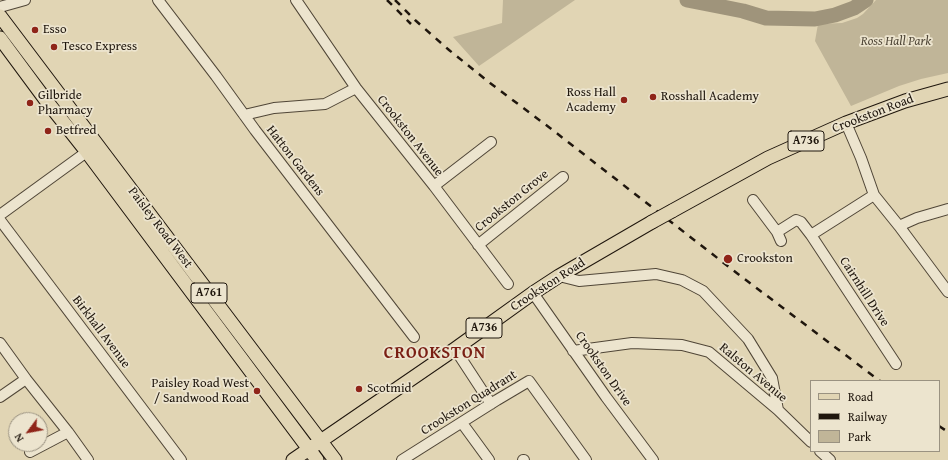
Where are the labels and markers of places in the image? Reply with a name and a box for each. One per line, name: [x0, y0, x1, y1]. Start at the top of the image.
place label: Esso: [43, 22, 67, 38]
marker: Esso: [30, 25, 40, 35]
place label: Tesco Express: [62, 39, 137, 55]
marker: Tesco Express: [49, 42, 59, 52]
place label: Ross Hall Academy: [566, 85, 616, 116]
place label: Gilbride Pharmacy: [38, 88, 93, 119]
place label: Rosshall Academy: [661, 89, 759, 105]
marker: Rosshall Academy: [648, 92, 658, 102]
marker: Ross Hall Academy: [619, 95, 629, 105]
marker: Gilbride Pharmacy: [25, 98, 35, 108]
place label: Betfred: [56, 123, 96, 139]
marker: Betfred: [43, 126, 53, 136]
place label: Crookston: [737, 251, 793, 267]
marker: Crookston: [722, 253, 734, 265]
place label: Paisley Road West / Sandwood Road: [152, 376, 249, 407]
place label: Scotmid: [367, 381, 412, 397]
marker: Scotmid: [354, 384, 364, 394]
marker: Paisley Road West / Sandwood Road: [252, 386, 262, 396]

